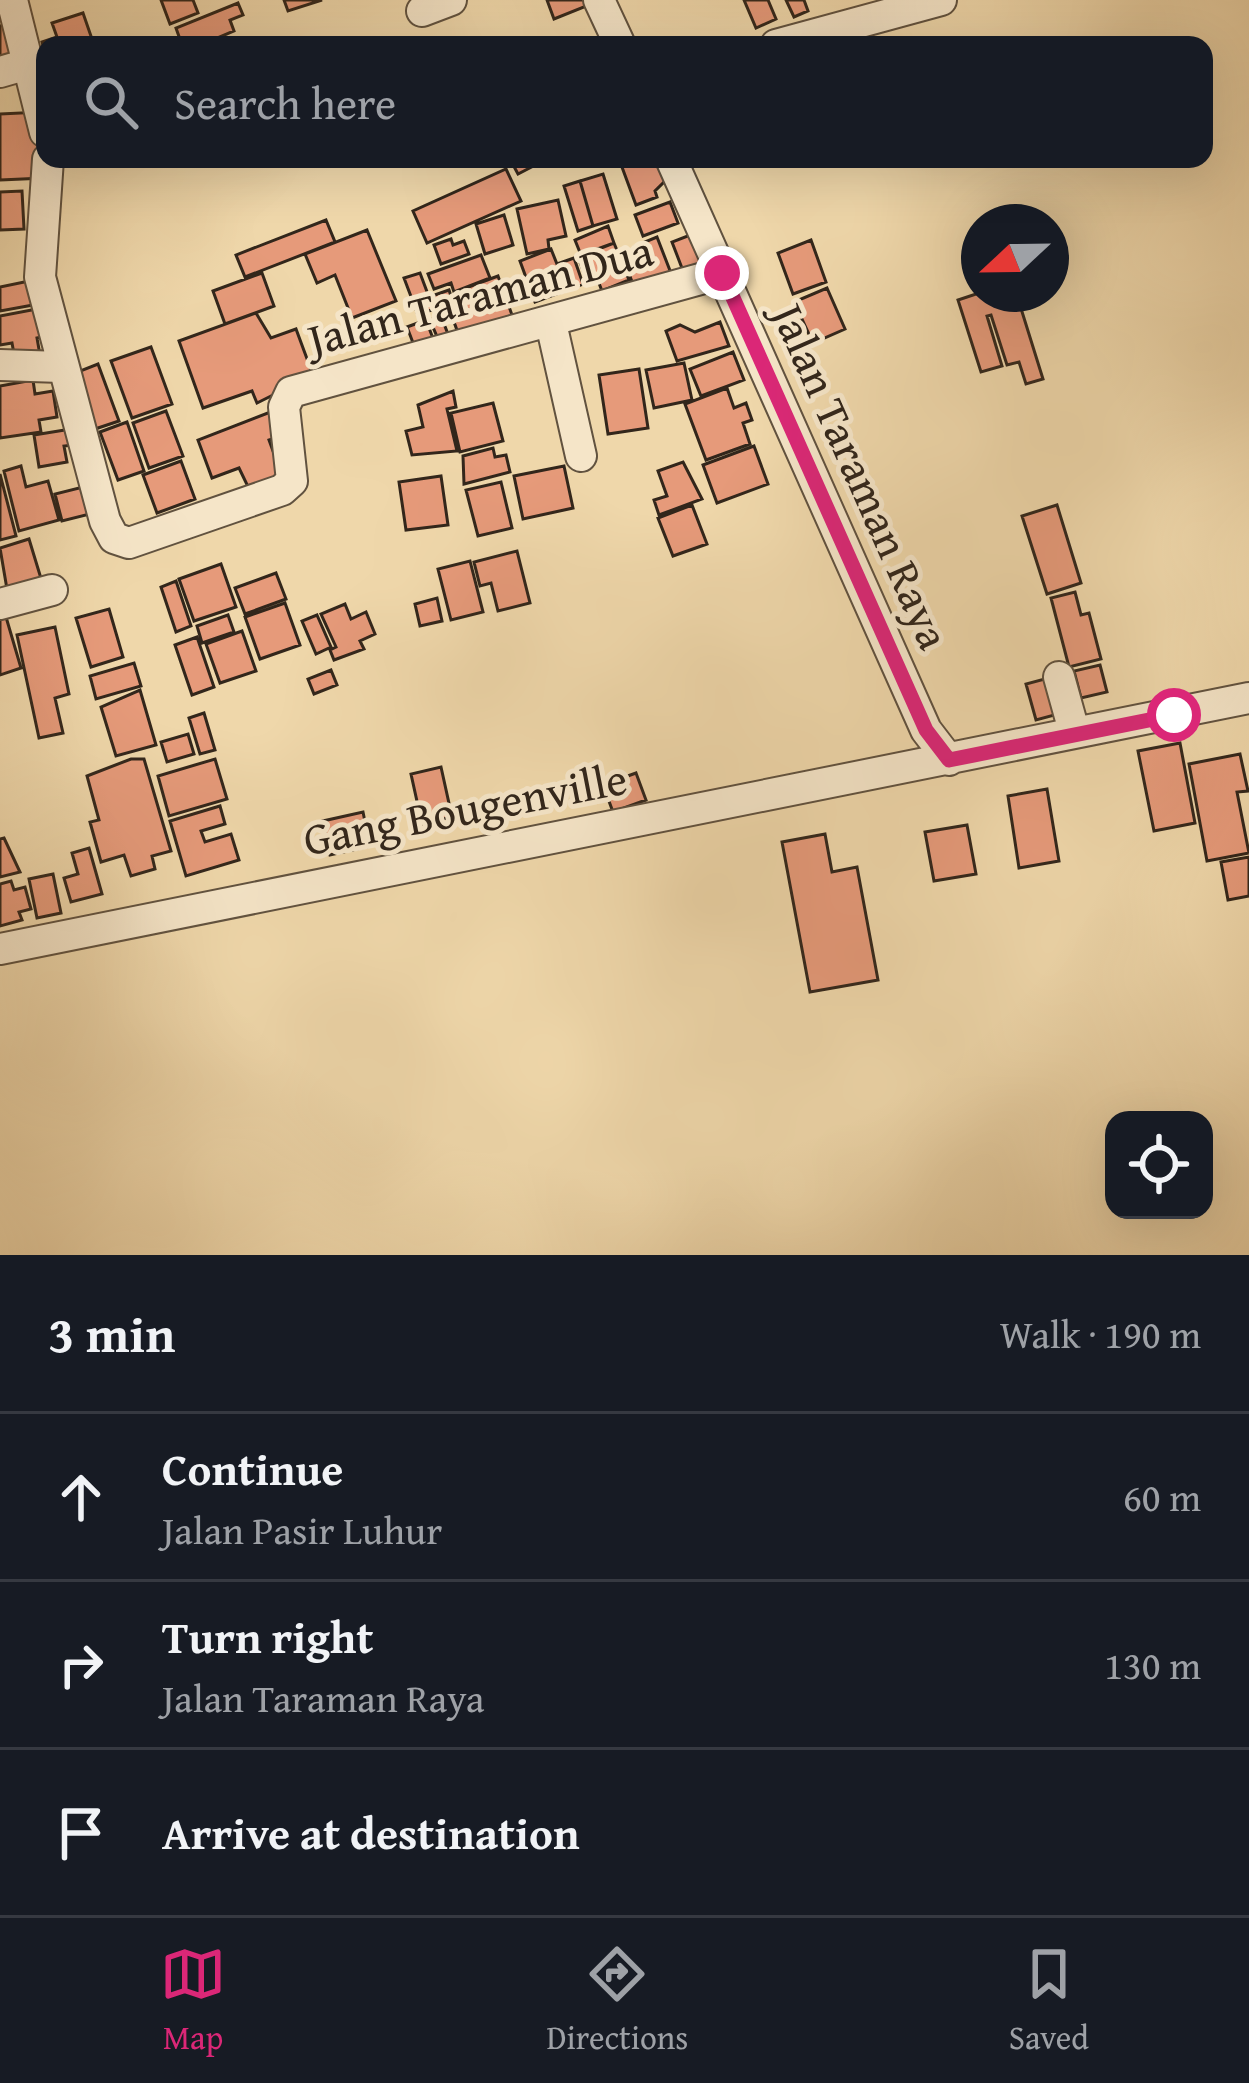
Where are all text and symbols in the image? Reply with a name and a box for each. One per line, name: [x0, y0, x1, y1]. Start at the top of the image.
search box: [36, 36, 1213, 168]
icon: search: [78, 69, 144, 135]
text: Search here: [174, 70, 396, 135]
north arrow: [961, 204, 1069, 312]
street label: Jalan Taraman Dua: [295, 217, 660, 373]
route end: [695, 246, 749, 300]
street label: Jalan Taraman Raya: [755, 288, 967, 659]
route start: [1147, 688, 1201, 742]
street label: Gang Bougenville: [298, 745, 632, 871]
map controls: [1105, 1111, 1213, 1219]
button: locate: [1105, 1111, 1213, 1219]
text: 3 min: [48, 1296, 175, 1371]
text: Walk · 190 m: [1000, 1305, 1201, 1362]
text: Continue: [162, 1436, 343, 1501]
icon: ahead: [48, 1464, 114, 1530]
text: 60 m: [1123, 1468, 1201, 1525]
text: Jalan Pasir Luhur: [162, 1501, 442, 1558]
text: Turn right: [162, 1604, 374, 1669]
icon: right: [48, 1632, 114, 1698]
text: 130 m: [1104, 1636, 1201, 1693]
text: Jalan Taraman Raya: [162, 1669, 484, 1726]
icon: arrive: [48, 1800, 114, 1866]
text: Arrive at destination: [162, 1800, 580, 1865]
tab: Map: [160, 1941, 226, 2061]
tab: Directions: [547, 1941, 688, 2061]
tab: Saved: [1009, 1941, 1089, 2061]

